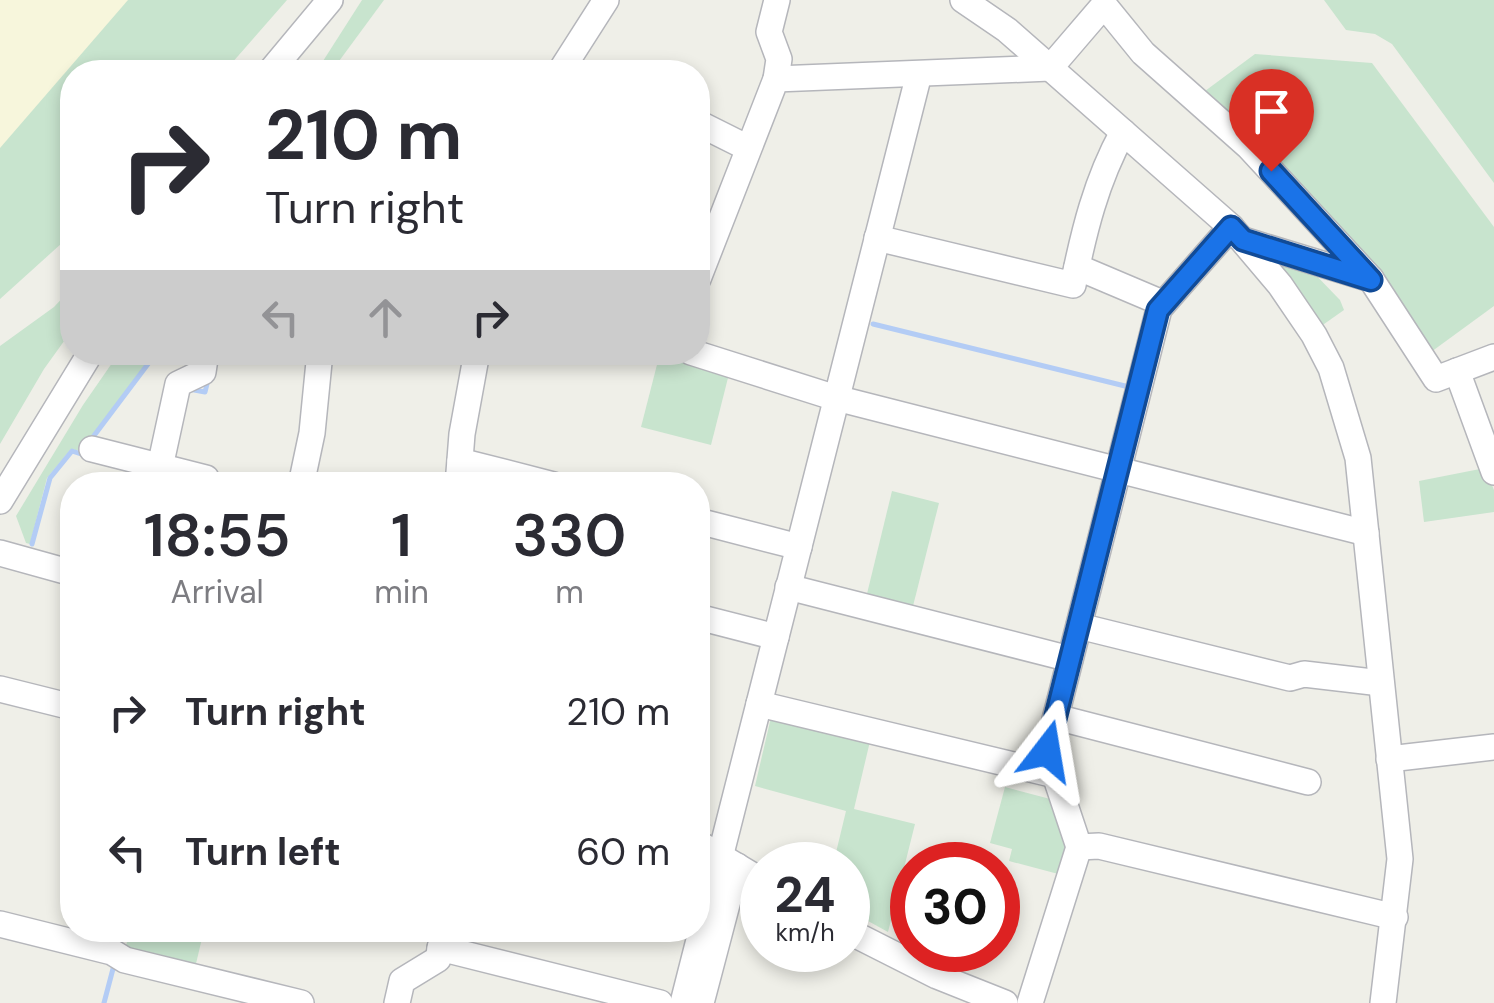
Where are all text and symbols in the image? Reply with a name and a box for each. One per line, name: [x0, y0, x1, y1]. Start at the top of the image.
pin: [1229, 69, 1314, 172]
icon: arrive: [1244, 84, 1299, 139]
text: 210 m: [265, 90, 462, 181]
icon: right: [100, 100, 230, 230]
text: Turn right: [265, 178, 464, 237]
icon: left: [253, 290, 308, 345]
icon: ahead: [358, 290, 413, 345]
icon: right: [463, 290, 518, 345]
text: 18:55: [144, 496, 291, 575]
text: 1: [391, 496, 412, 575]
text: 330: [513, 496, 626, 575]
text: Arrival: [171, 571, 264, 613]
text: min: [374, 571, 429, 613]
text: m: [555, 571, 584, 613]
icon: right: [100, 685, 155, 740]
text: Turn right: [185, 687, 366, 737]
text: 210 m: [566, 687, 670, 737]
position arrow: [995, 699, 1099, 803]
icon: left: [100, 825, 155, 880]
text: Turn left: [185, 827, 341, 877]
text: 60 m: [576, 827, 670, 877]
speed limit sign: 30: [890, 842, 1020, 972]
text: 24: [775, 862, 836, 928]
text: km/h: [775, 916, 835, 949]

